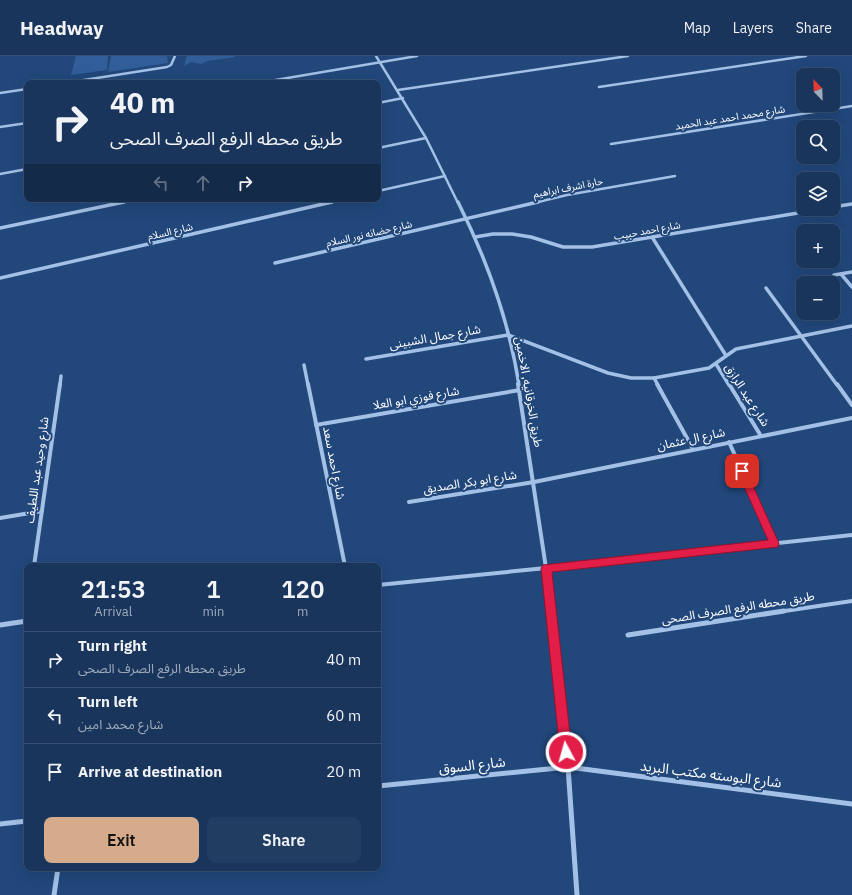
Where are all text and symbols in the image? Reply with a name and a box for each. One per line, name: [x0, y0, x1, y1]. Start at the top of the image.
text: Headway: [20, 16, 103, 40]
text: Map: [684, 19, 711, 37]
text: Layers: [733, 19, 774, 37]
text: Share: [796, 19, 832, 37]
north arrow: [796, 68, 840, 112]
map controls: [796, 68, 840, 320]
text: 40 m: [110, 84, 175, 121]
icon: right: [44, 96, 96, 148]
street label: شارع محمد احمد عبد الحميد: [674, 102, 786, 134]
button: search: [796, 120, 840, 164]
text: طريق محطه الرفع الصرف الصحى: [110, 127, 342, 150]
icon: left: [150, 172, 172, 194]
icon: ahead: [192, 172, 214, 194]
icon: right: [234, 172, 256, 194]
button: layers: [796, 172, 840, 216]
street label: حارة اشرف ابراهيم: [532, 174, 604, 202]
street label: شارع حضانه نور السلام: [325, 217, 414, 252]
street label: شارع احمد حبيب: [613, 218, 682, 244]
street label: شارع السلام: [146, 220, 195, 245]
button: +: [796, 224, 840, 268]
button: −: [796, 276, 840, 320]
street label: شارع جمال الشبينى: [388, 321, 482, 354]
street label: طريق الخرقانيه, الاخمين: [511, 335, 547, 449]
street label: شارع عبد الرازق: [720, 360, 773, 430]
street label: شارع فوزي ابو العلا: [371, 383, 461, 415]
street label: شارع وحيد عبد اللطيف: [22, 416, 53, 524]
street label: شارع ال عثمان: [655, 424, 727, 455]
street label: شارع احمد سعد: [318, 425, 349, 501]
pin: [725, 454, 759, 488]
icon: arrive: [731, 460, 753, 482]
street label: شارع ابو بكر الصديق: [422, 467, 518, 498]
text: 21:53: [81, 573, 146, 605]
text: 1: [206, 573, 221, 605]
text: 120: [281, 573, 324, 605]
street label: طريق محطه الرفع الصرف الصحى: [660, 588, 816, 629]
text: Arrival: [94, 603, 132, 620]
text: min: [203, 603, 225, 620]
text: m: [297, 603, 308, 620]
text: Turn right: [78, 636, 147, 655]
icon: right: [44, 649, 66, 671]
text: 40 m: [326, 650, 361, 669]
text: طريق محطه الرفع الصرف الصحى: [78, 660, 246, 677]
text: Turn left: [78, 692, 138, 711]
icon: left: [44, 705, 66, 727]
text: 60 m: [326, 706, 361, 725]
text: شارع محمد امين: [78, 716, 163, 733]
position arrow: [545, 731, 587, 773]
street label: شارع السوق: [438, 753, 506, 779]
street label: شارع البوسته مكتب البريد: [639, 756, 783, 794]
icon: arrive: [44, 761, 66, 783]
text: Arrive at destination: [78, 762, 222, 781]
text: 20 m: [326, 762, 361, 781]
button: Exit: [44, 817, 199, 863]
button: Share: [207, 817, 361, 863]

